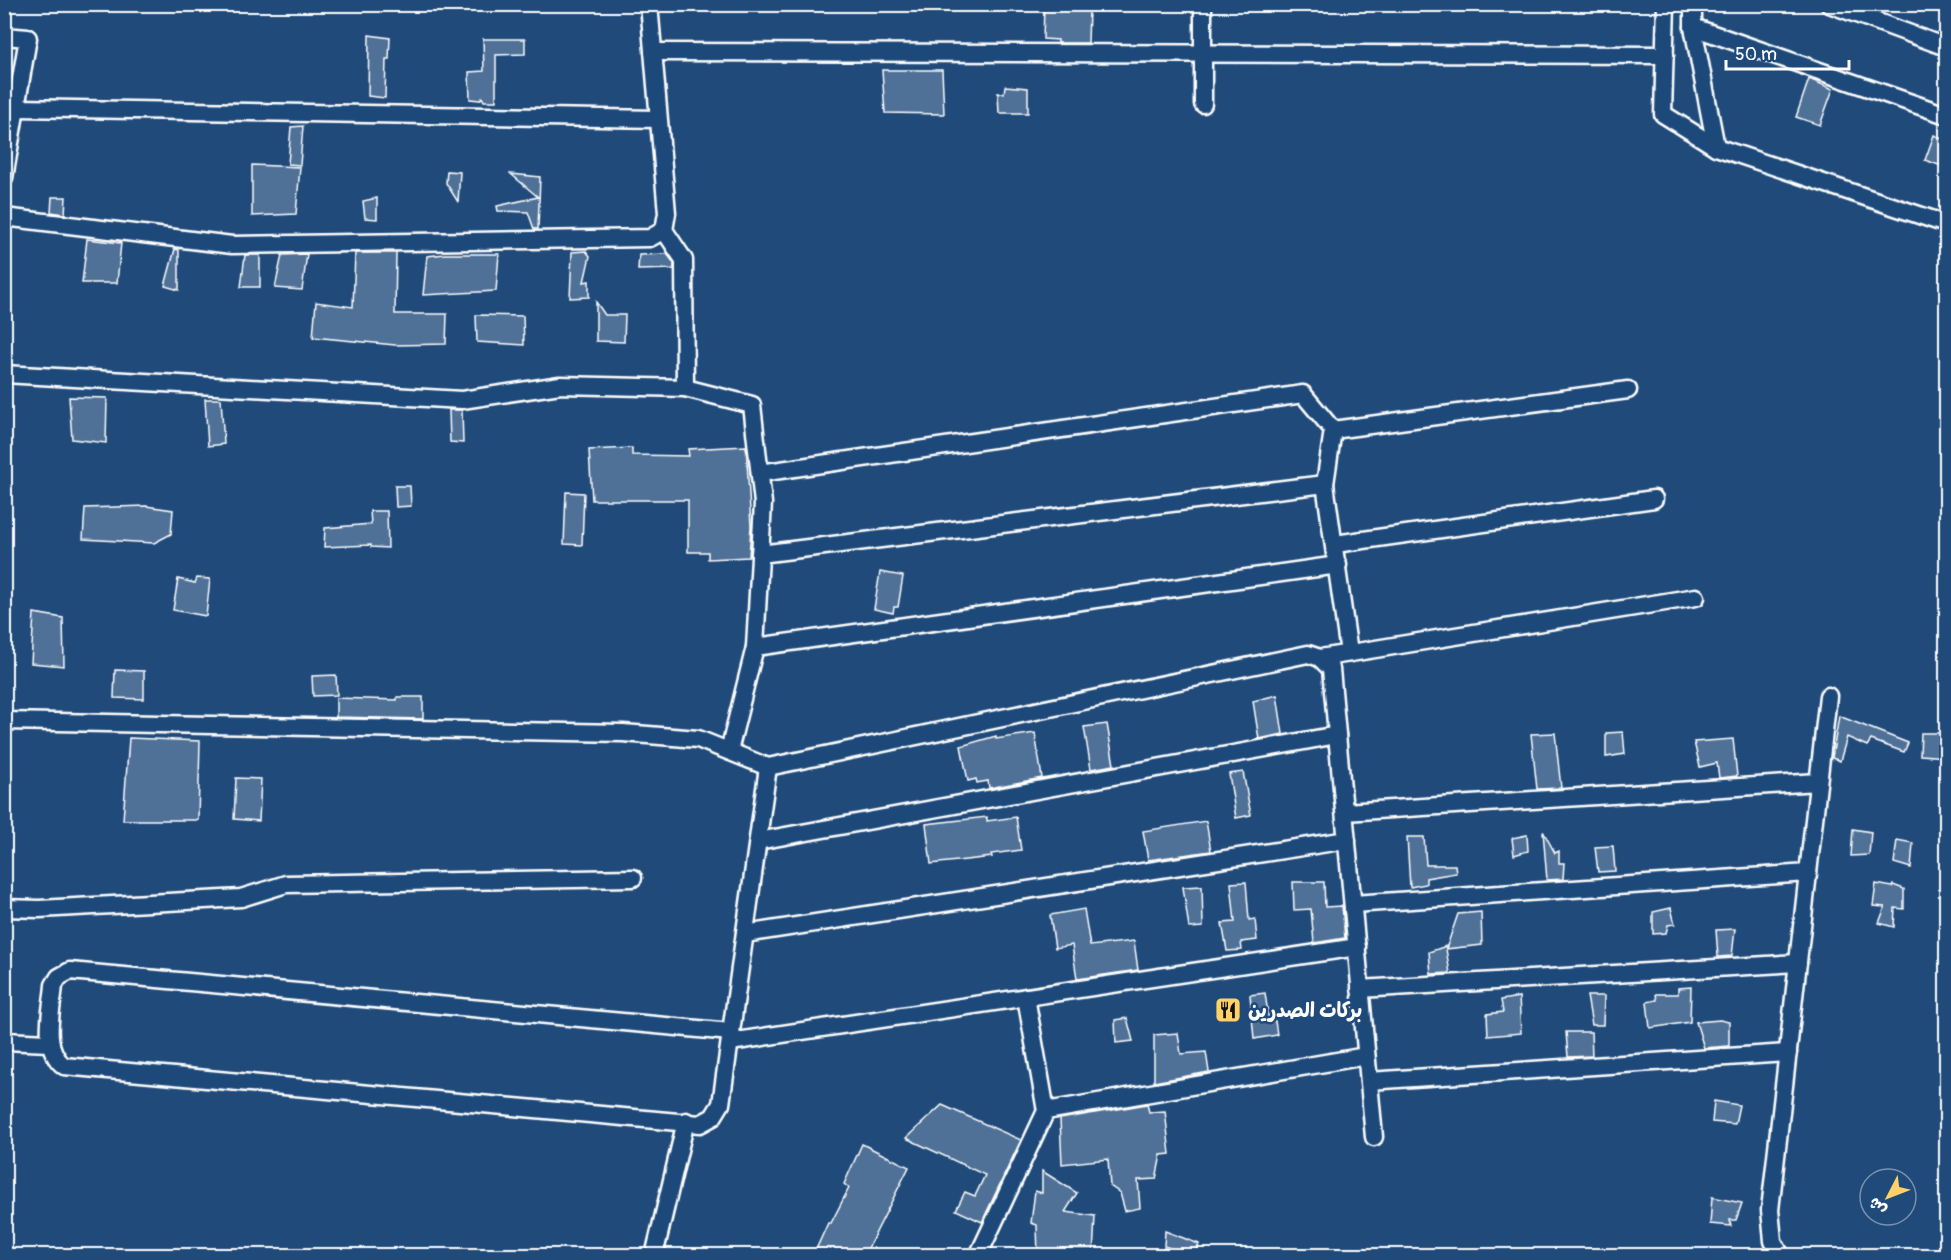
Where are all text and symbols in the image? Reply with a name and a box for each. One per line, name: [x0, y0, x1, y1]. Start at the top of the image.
scale bar: [1726, 33, 1849, 71]
text: 50 m: [1735, 43, 1777, 66]
restaurant icon: بركات الصدرين: [1213, 995, 1243, 1025]
place label: بركات الصدرين: [1248, 998, 1362, 1023]
north arrow: [1858, 1167, 1918, 1227]
text: ش: [1864, 1193, 1891, 1220]

